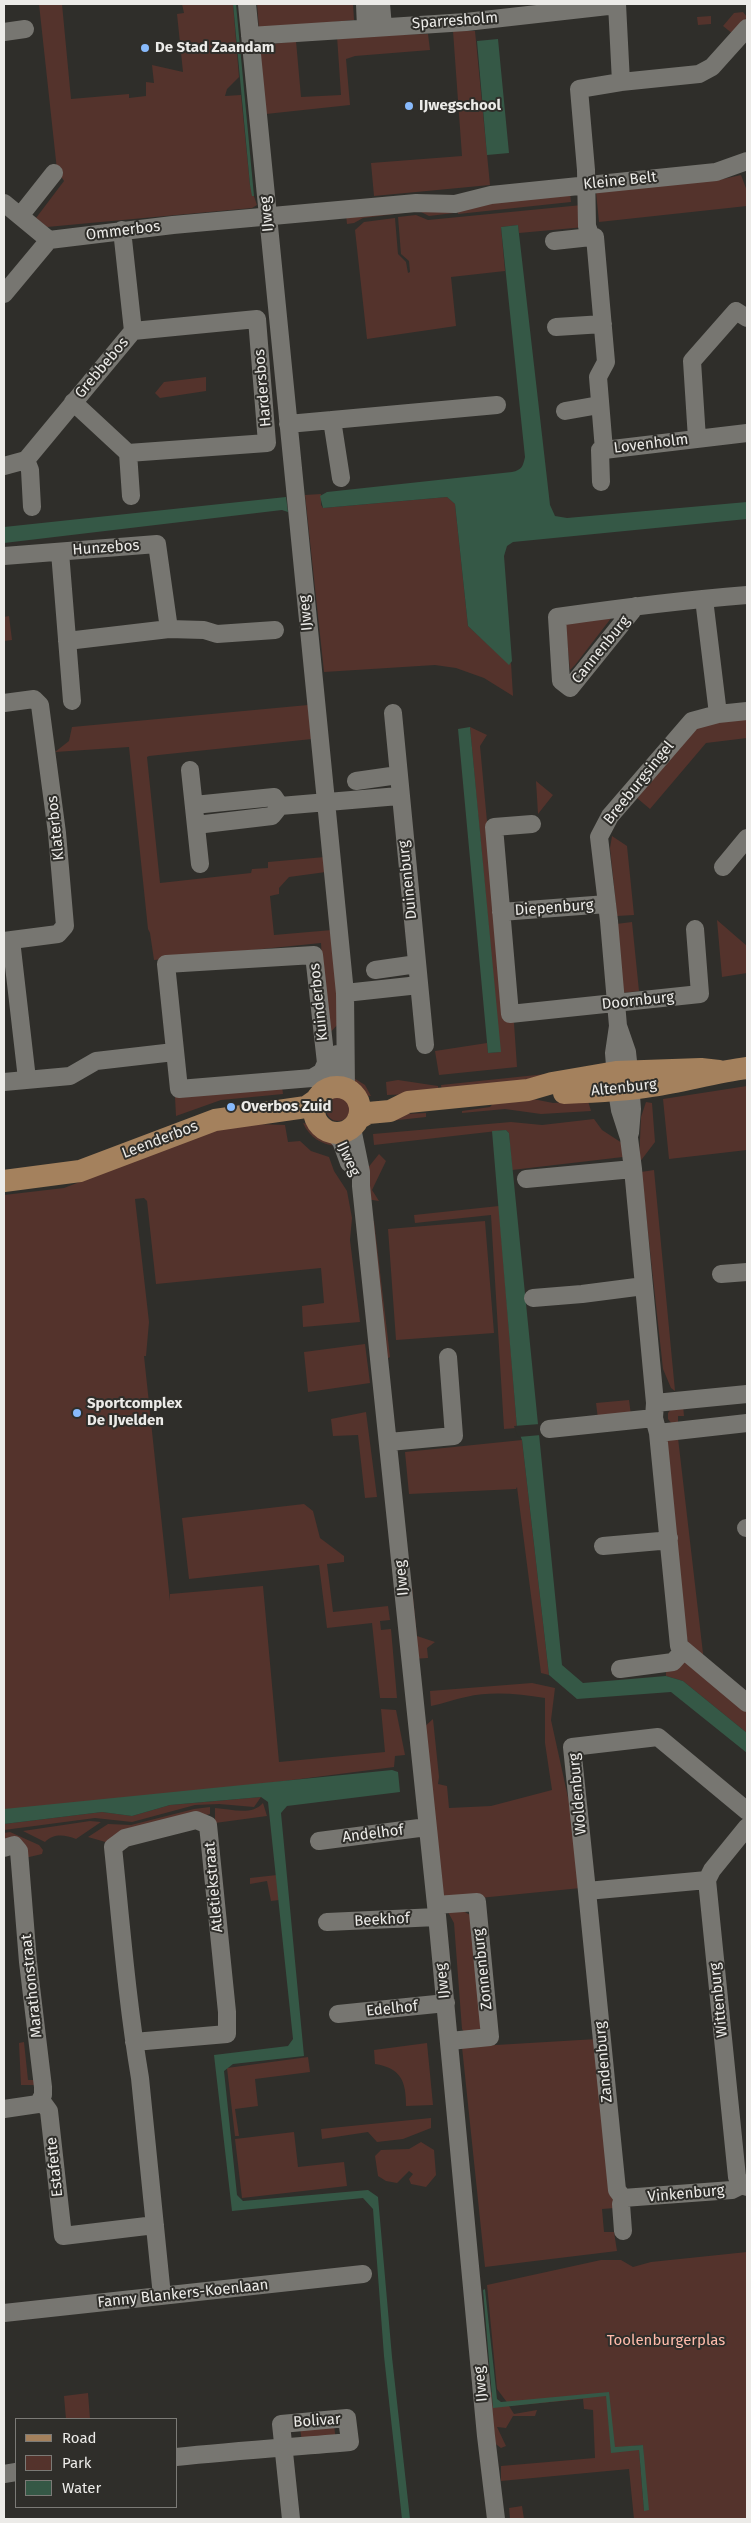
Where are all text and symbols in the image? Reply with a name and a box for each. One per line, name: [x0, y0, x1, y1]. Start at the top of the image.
street label: Sparresholm: [411, 9, 499, 33]
place label: De Stad Zaandam: [155, 39, 274, 57]
marker: De Stad Zaandam: [139, 42, 151, 54]
place label: IJwegschool: [419, 97, 501, 115]
marker: IJwegschool: [403, 100, 415, 112]
street label: Kleine Belt: [582, 168, 658, 194]
street label: IJweg: [256, 195, 278, 233]
street label: Ommerbos: [85, 218, 161, 244]
street label: Grebbebos: [71, 334, 133, 402]
street label: Hardersbos: [251, 348, 275, 428]
street label: Lovenholm: [613, 431, 689, 457]
street label: Hunzebos: [72, 537, 140, 559]
street label: IJweg: [295, 594, 317, 632]
street label: Cannenburg: [568, 612, 634, 688]
street label: Breeburgsingel: [600, 738, 678, 828]
street label: Klaterbos: [44, 795, 68, 861]
street label: Duinenburg: [395, 840, 421, 920]
street label: Diepenburg: [514, 896, 594, 920]
street label: Kuinderbos: [306, 962, 332, 1042]
street label: Doornburg: [601, 988, 675, 1014]
street label: Altenburg: [590, 1076, 658, 1100]
place label: Overbos Zuid: [241, 1098, 331, 1116]
marker: Overbos Zuid: [225, 1101, 237, 1113]
street label: Leenderbos: [120, 1117, 200, 1163]
street label: IJweg: [332, 1139, 364, 1179]
place label: Sportcomplex De IJvelden: [87, 1395, 182, 1430]
marker: Sportcomplex De IJvelden: [71, 1407, 83, 1419]
street label: IJweg: [391, 1559, 413, 1597]
street label: Woldenburg: [565, 1752, 591, 1836]
street label: Andelhof: [341, 1821, 405, 1847]
street label: Atletiekstraat: [201, 1841, 227, 1933]
street label: Beekhof: [354, 1910, 410, 1930]
street label: Zonnenburg: [470, 1927, 496, 2011]
street label: Marathonstraat: [18, 1933, 46, 2039]
street label: IJweg: [432, 1962, 454, 2000]
street label: Wittenburg: [706, 1962, 732, 2038]
street label: Edelhof: [365, 1997, 419, 2021]
street label: Zandenburg: [591, 2021, 617, 2103]
street label: Estafette: [43, 2136, 67, 2198]
street label: Vinkenburg: [647, 2182, 725, 2206]
street label: Fanny Blankers-Koenlaan: [97, 2276, 269, 2312]
park label: Toolenburgerplas: [607, 2332, 725, 2350]
street label: IJweg: [470, 2365, 492, 2403]
street label: Bolivar: [293, 2410, 341, 2432]
legend: [15, 2418, 178, 2508]
text: Road: [62, 2429, 97, 2447]
text: Park: [62, 2454, 92, 2472]
text: Water: [62, 2479, 101, 2497]

